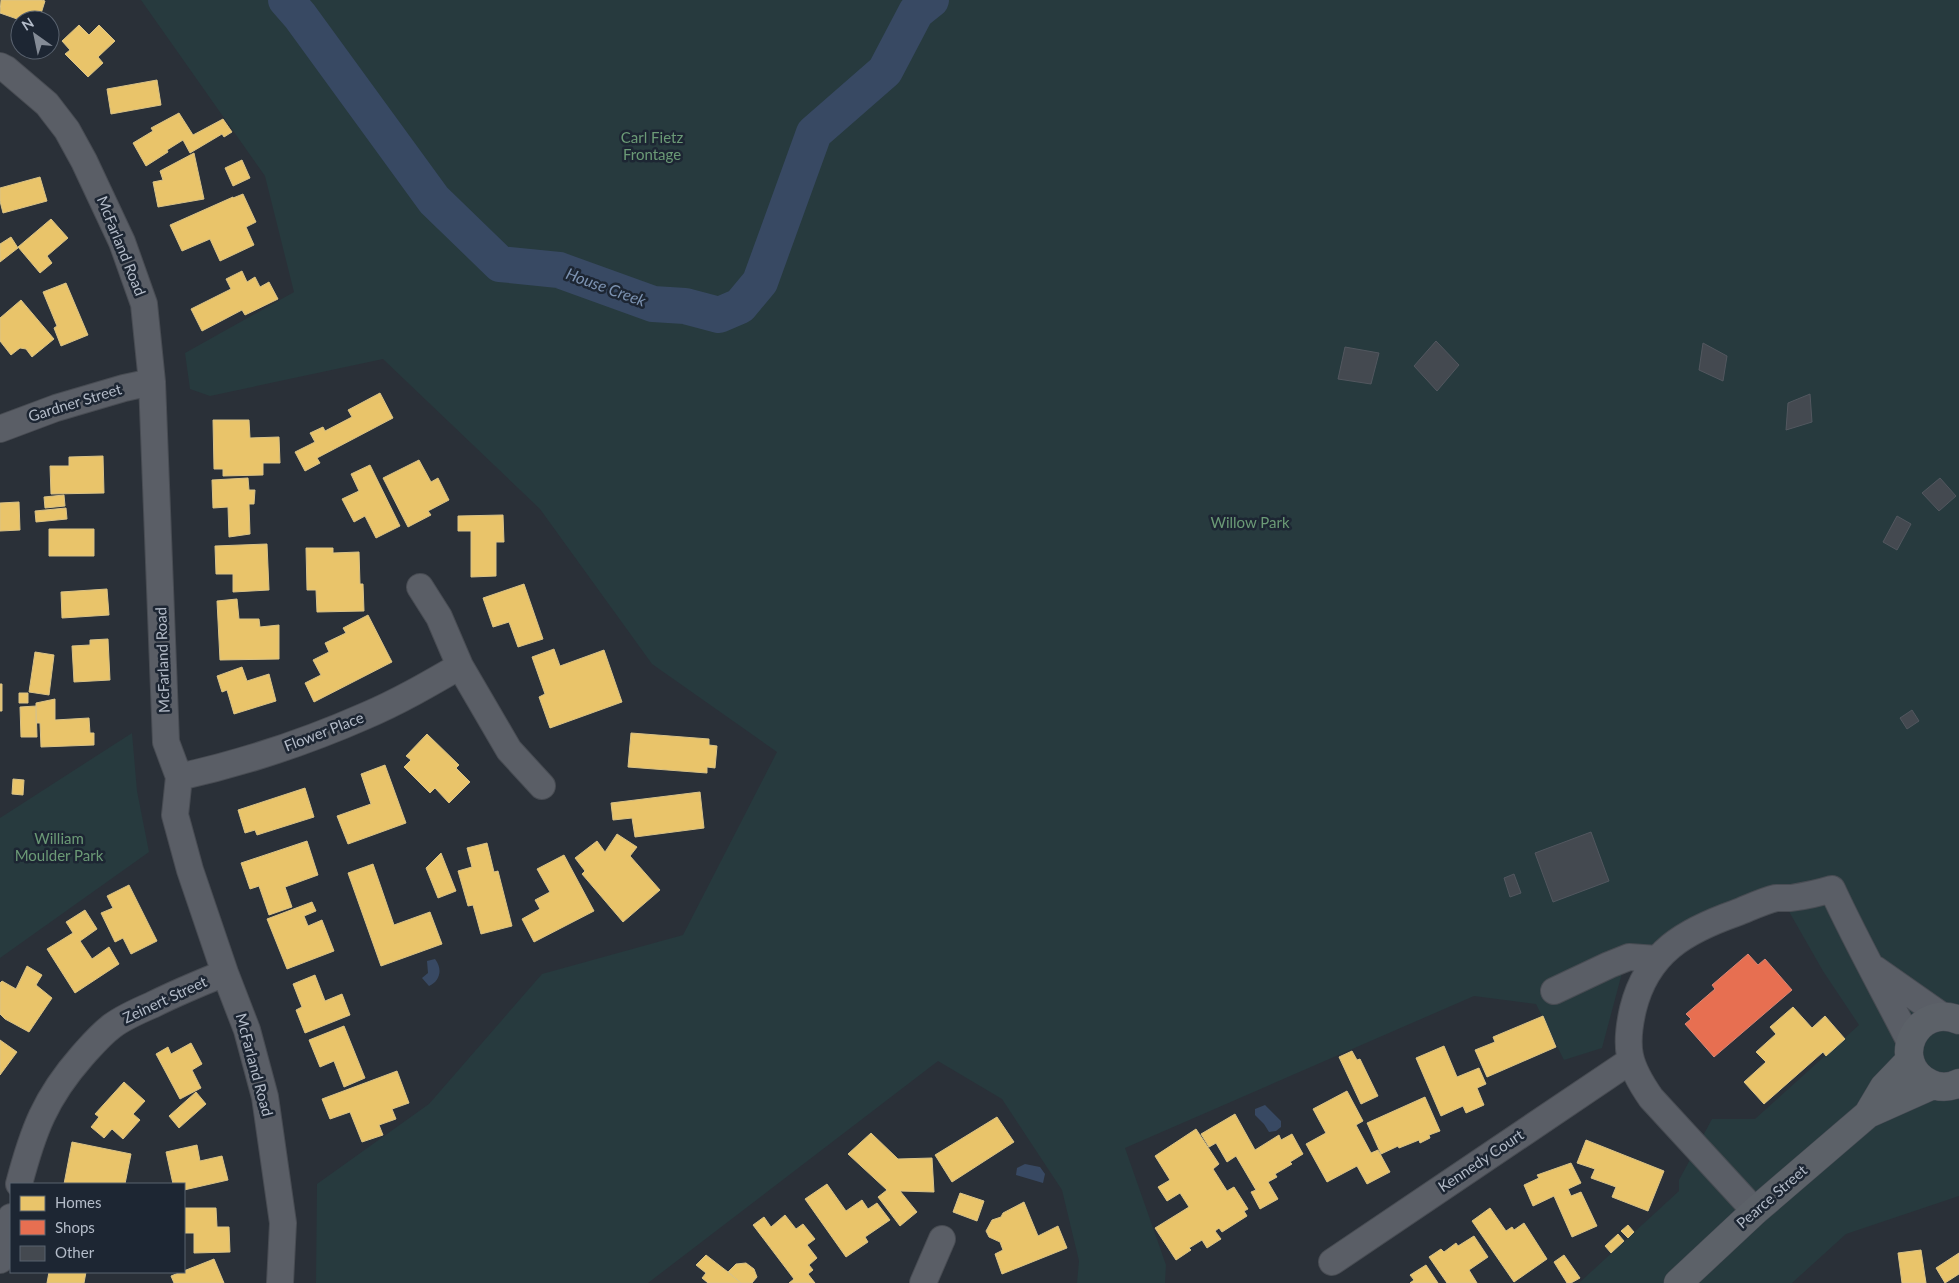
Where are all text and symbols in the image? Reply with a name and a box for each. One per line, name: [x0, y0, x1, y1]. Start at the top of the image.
north arrow: [10, 10, 60, 60]
text: N: [18, 14, 37, 34]
park label: Carl Fietz Frontage: [621, 128, 683, 163]
street label: McFarland Road: [94, 193, 150, 298]
water label: House Creek: [564, 263, 649, 310]
street label: Gardner Street: [26, 379, 124, 425]
park label: Willow Park: [1210, 513, 1290, 531]
street label: McFarland Road: [151, 607, 173, 713]
street label: Flower Place: [281, 708, 366, 754]
park label: William Moulder Park: [15, 829, 104, 864]
street label: Zeinert Street: [120, 972, 210, 1026]
street label: McFarland Road: [233, 1011, 277, 1118]
street label: Kennedy Court: [1434, 1125, 1527, 1195]
street label: Pearce Street: [1732, 1160, 1811, 1232]
legend: [10, 1183, 185, 1273]
text: Homes: [55, 1193, 101, 1211]
text: Shops: [55, 1218, 95, 1236]
text: Other: [55, 1243, 95, 1261]

